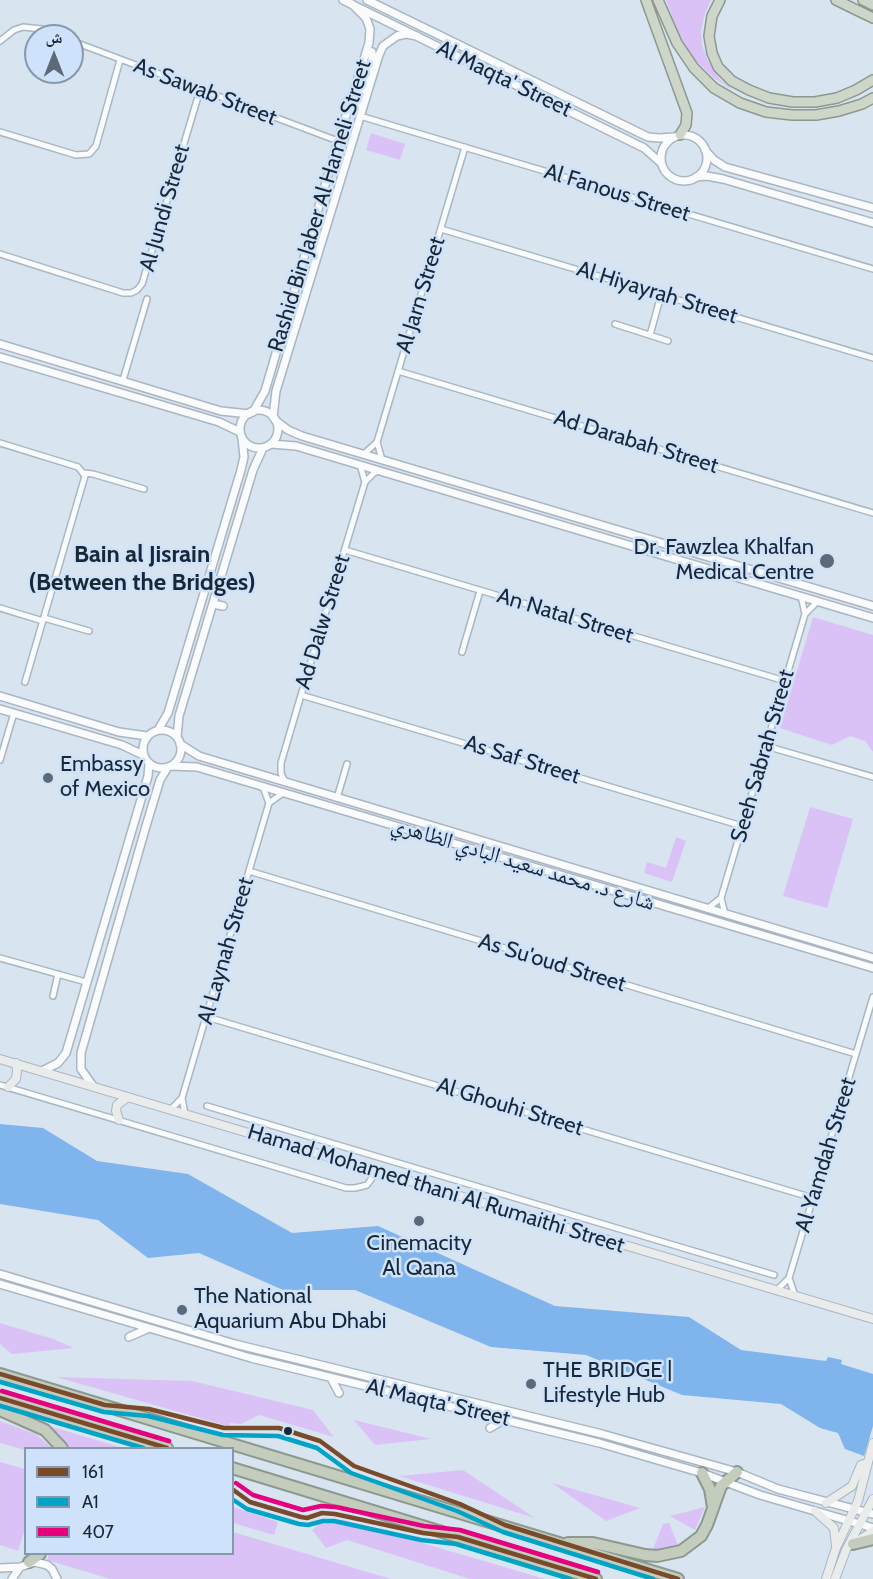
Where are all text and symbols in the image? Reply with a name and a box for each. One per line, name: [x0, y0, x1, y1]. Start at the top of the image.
north arrow: [24, 24, 84, 84]
text: ش: [46, 28, 62, 47]
street label: Al Maqta' Street: [432, 35, 576, 123]
street label: As Sawab Street: [130, 53, 280, 131]
street label: Rashid Bin Jaber Al Hameli Street: [263, 57, 377, 355]
street label: Al Jundi Street: [134, 141, 196, 275]
street label: Al Fanous Street: [541, 158, 693, 228]
street label: Al Jarn Street: [391, 234, 451, 356]
street label: Al Hiyayrah Street: [574, 256, 740, 330]
street label: Ad Darabah Street: [551, 404, 721, 480]
place label: Dr. Fawzlea Khalfan Medical Centre: [633, 535, 814, 586]
district label: Bain al Jisrain (Between the Bridges): [28, 541, 256, 597]
street label: Ad Dalw Street: [290, 552, 356, 692]
marker: Dr. Fawzlea Khalfan Medical Centre: [818, 552, 836, 570]
street label: An Natal Street: [494, 583, 636, 649]
street label: Seeh Sabrah Street: [726, 667, 800, 845]
street label: As Saf Street: [461, 730, 583, 790]
place label: Embassy of Mexico: [60, 752, 150, 804]
marker: Embassy of Mexico: [41, 771, 55, 785]
street label: شارع د. محمد سعيد البادي الظاهري: [388, 811, 658, 917]
street label: Al Laynah Street: [192, 874, 260, 1028]
street label: As Su'oud Street: [475, 928, 629, 998]
street label: Al Ghouhi Street: [434, 1072, 586, 1142]
street label: Al Yamdah Street: [790, 1074, 862, 1236]
street label: Hamad Mohamed thani Al Rumaithi Street: [244, 1119, 628, 1259]
marker: Cinemacity Al Qana: [412, 1214, 426, 1228]
place label: Cinemacity Al Qana: [366, 1231, 472, 1282]
place label: The National Aquarium Abu Dhabi: [194, 1284, 386, 1336]
marker: The National Aquarium Abu Dhabi: [175, 1303, 189, 1317]
place label: THE BRIDGE | Lifestyle Hub: [543, 1358, 672, 1410]
street label: Al Maqta' Street: [363, 1374, 513, 1432]
marker: THE BRIDGE | Lifestyle Hub: [524, 1377, 538, 1391]
unlabelled marker: [282, 1425, 294, 1437]
legend: [24, 1447, 234, 1555]
text: 161: [82, 1461, 104, 1483]
text: A1: [82, 1491, 99, 1513]
text: 407: [82, 1521, 114, 1543]

